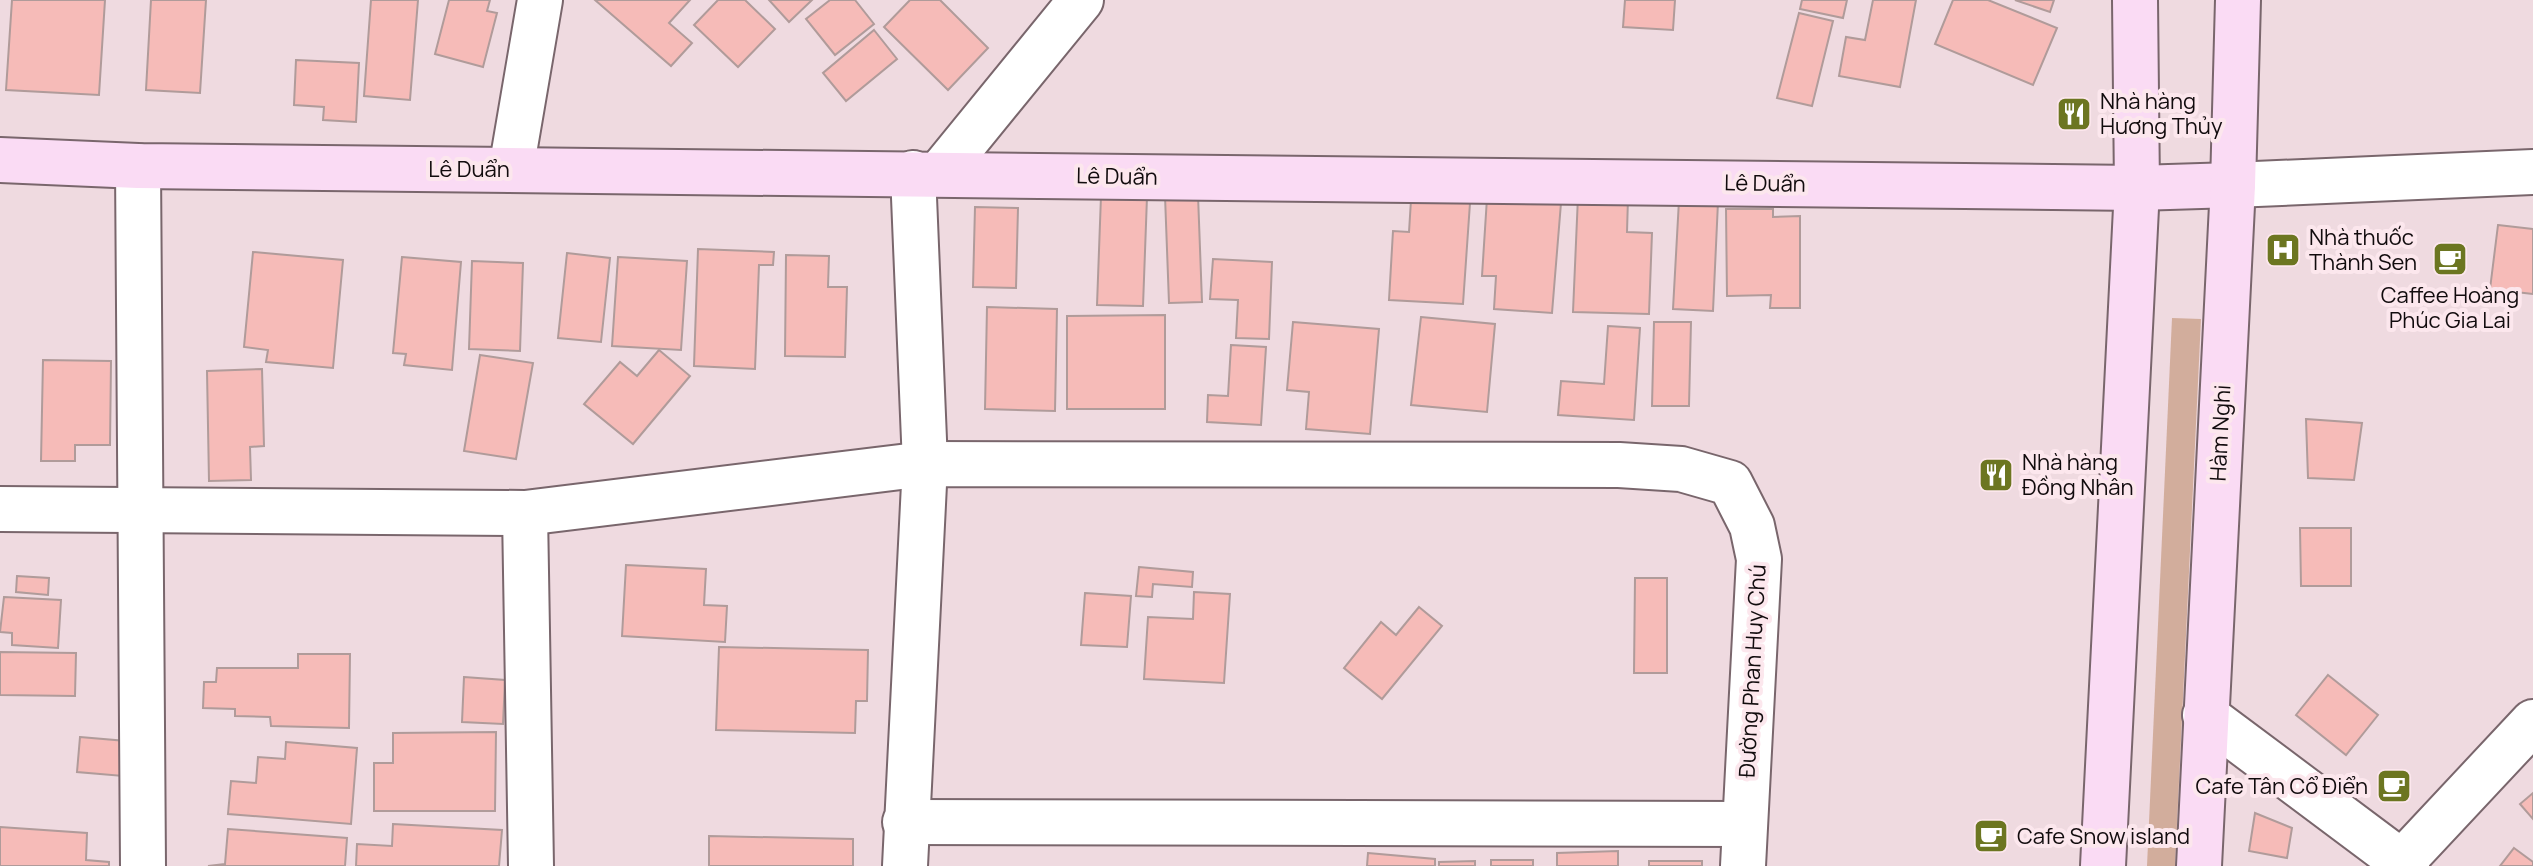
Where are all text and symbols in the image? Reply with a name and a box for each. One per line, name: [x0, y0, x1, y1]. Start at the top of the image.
place label: Nhà hàng Hương Thủy: [2100, 86, 2223, 141]
restaurant icon: Nhà hàng Hương Thủy: [2055, 95, 2093, 133]
street label: Lê Duẩn: [428, 154, 510, 184]
street label: Lê Duẩn: [1076, 160, 1158, 192]
street label: Lê Duẩn: [1724, 167, 1806, 199]
place label: Nhà thuốc Thành Sen: [2309, 222, 2417, 277]
hospital icon: Nhà thuốc Thành Sen: [2264, 231, 2302, 269]
cafe icon: Caffee Hoàng Phúc Gia Lai: [2431, 240, 2469, 278]
place label: Caffee Hoàng Phúc Gia Lai: [2381, 280, 2519, 335]
street label: Hàm Nghi: [2202, 384, 2238, 482]
place label: Nhà hàng Đồng Nhân: [2022, 447, 2134, 502]
restaurant icon: Nhà hàng Đồng Nhân: [1977, 456, 2015, 494]
street label: Đường Phan Huy Chú: [1731, 564, 1773, 778]
cafe icon: Cafe Tân Cổ Điển: [2375, 767, 2413, 805]
place label: Cafe Tân Cổ Điển: [2196, 771, 2368, 801]
cafe icon: Cafe Snow island: [1972, 817, 2010, 855]
place label: Cafe Snow island: [2017, 821, 2190, 851]

